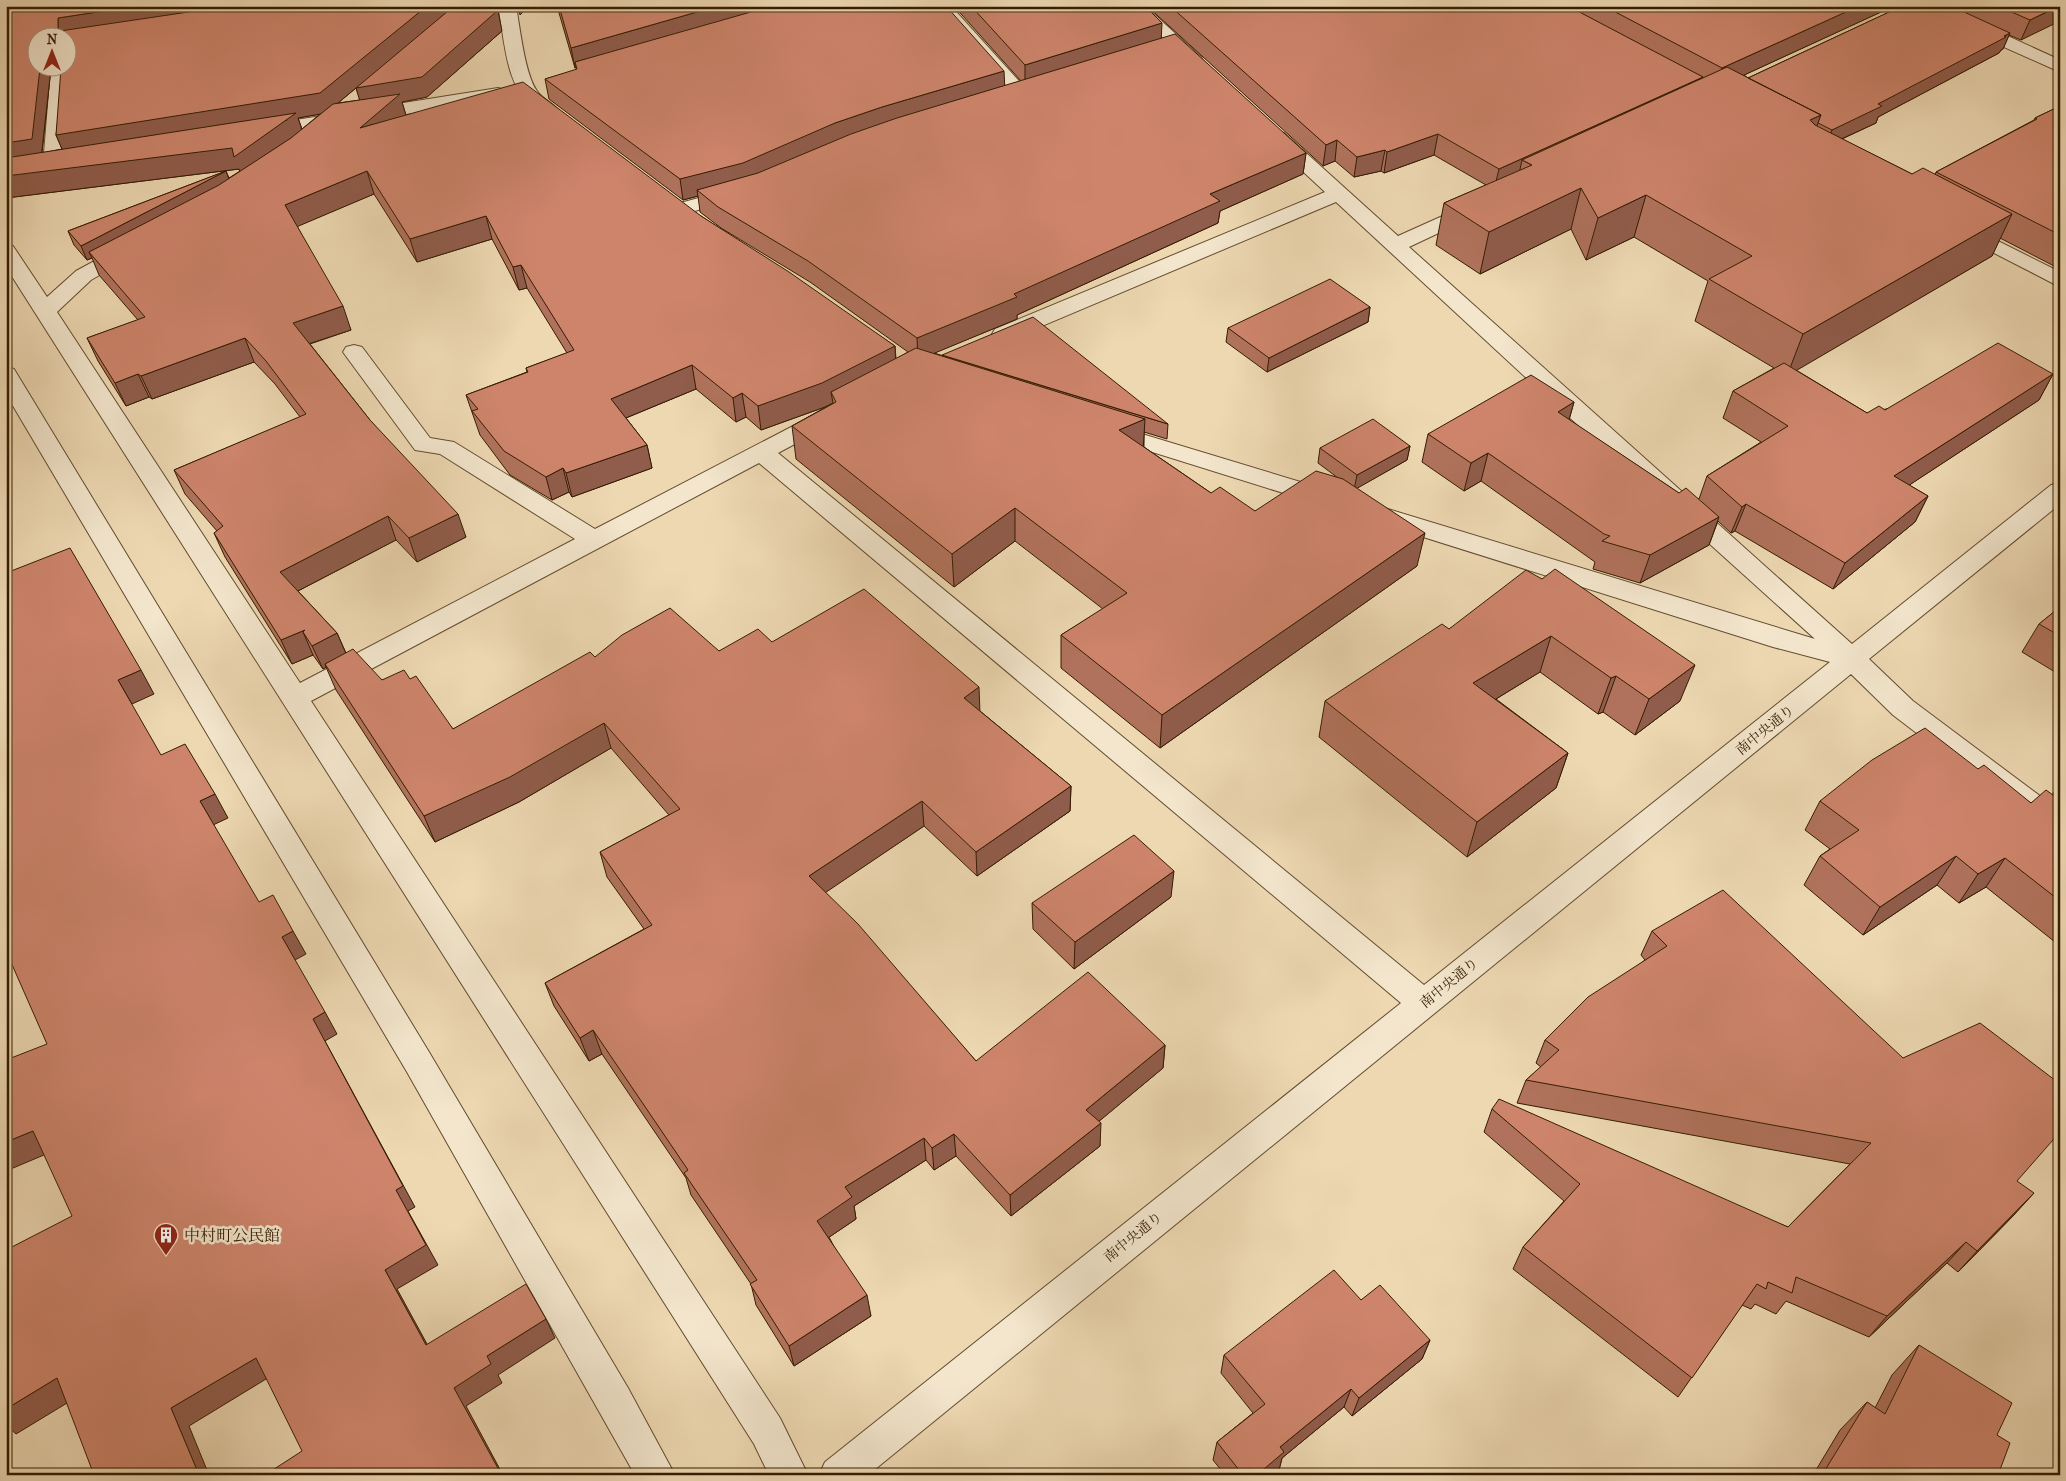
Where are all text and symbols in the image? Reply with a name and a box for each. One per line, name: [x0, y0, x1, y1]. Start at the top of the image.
north arrow: [28, 28, 78, 78]
text: N: [47, 31, 58, 48]
street label: 南中央通り: [1732, 701, 1798, 759]
street label: 南中央通り: [1416, 954, 1482, 1012]
street label: 南中央通り: [1100, 1208, 1166, 1266]
building icon: 中村町公民館: [153, 1222, 179, 1256]
place label: 中村町公民館: [184, 1226, 280, 1245]

